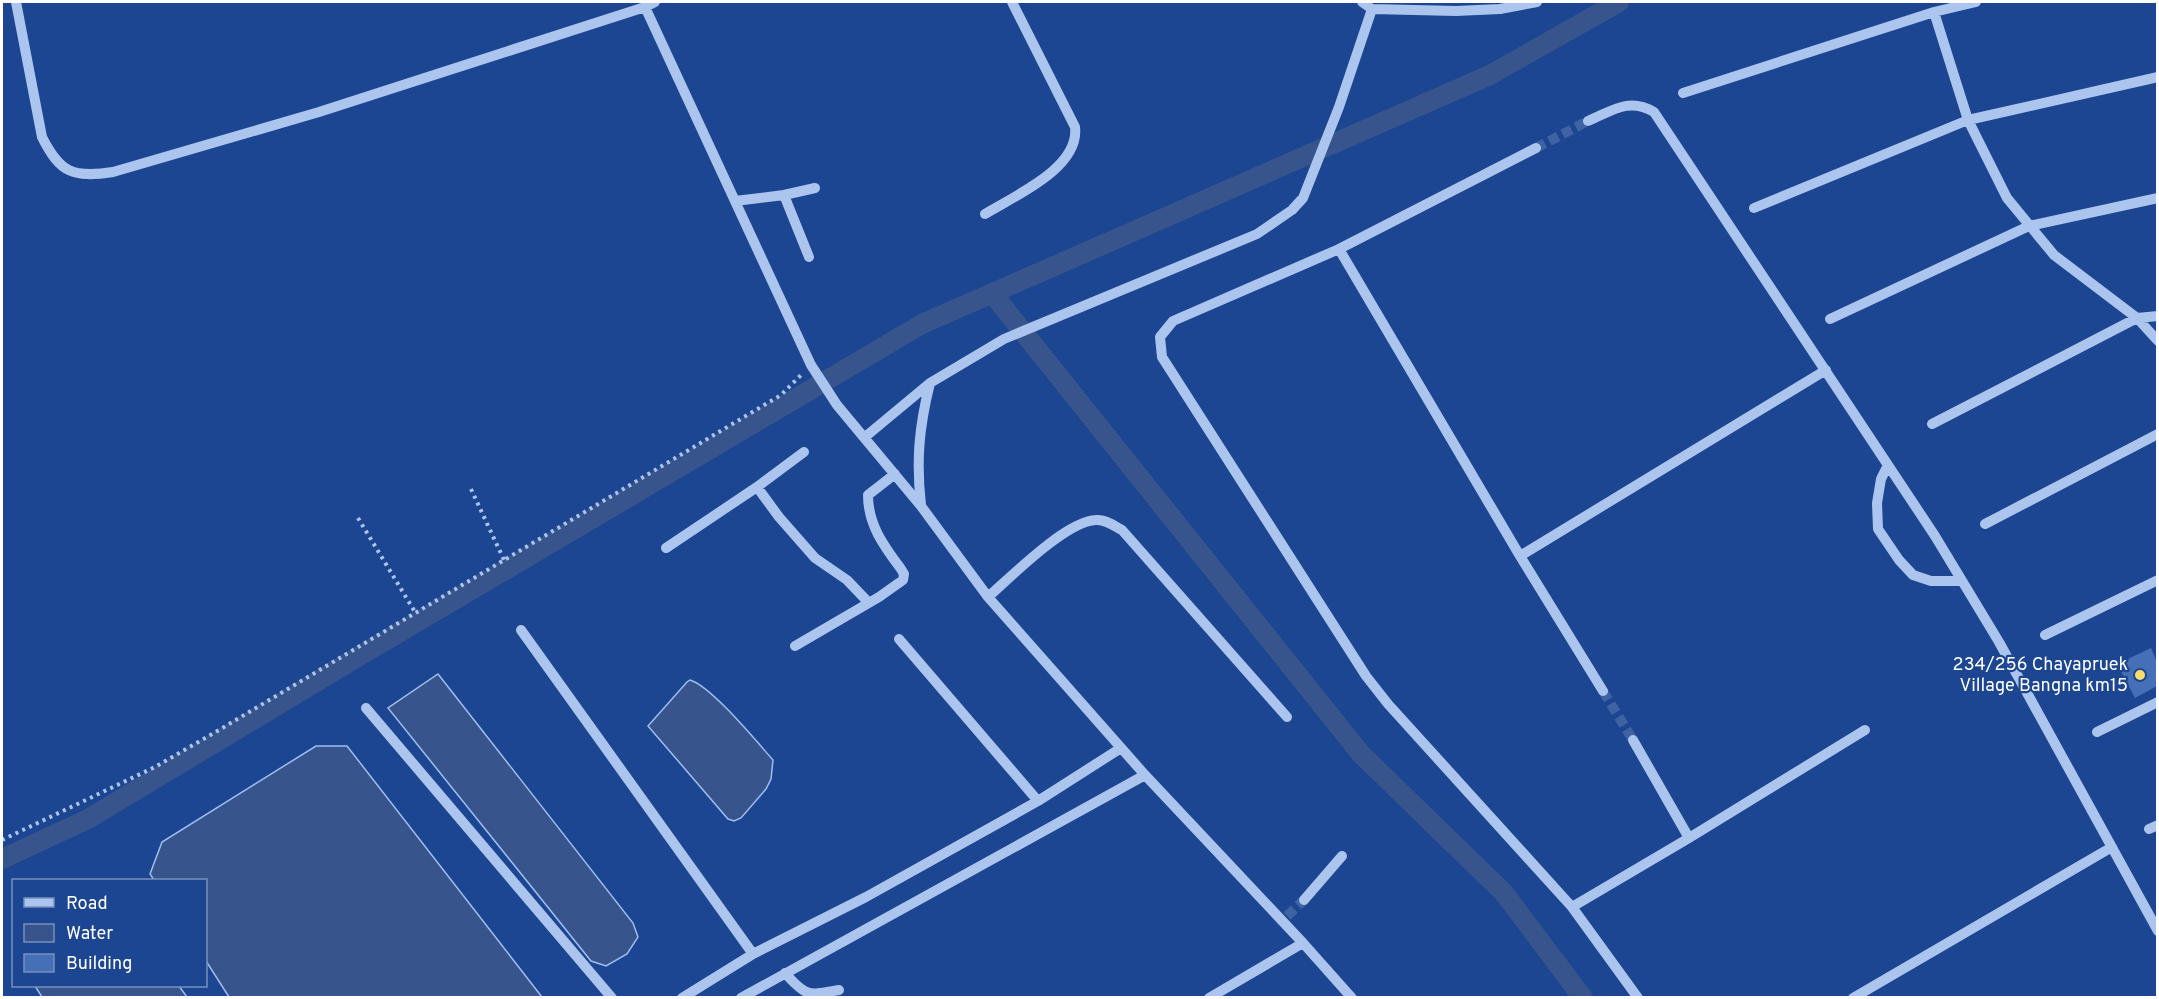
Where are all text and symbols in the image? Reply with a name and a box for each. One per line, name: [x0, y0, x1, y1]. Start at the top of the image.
place label: 234/256 Chayapruek Village Bangna km15: [1953, 654, 2128, 698]
marker: 234/256 Chayapruek Village Bangna km15: [2133, 668, 2147, 682]
legend: [12, 879, 207, 987]
text: Road: [66, 893, 108, 916]
text: Water: [66, 923, 113, 946]
text: Building: [66, 953, 132, 976]

